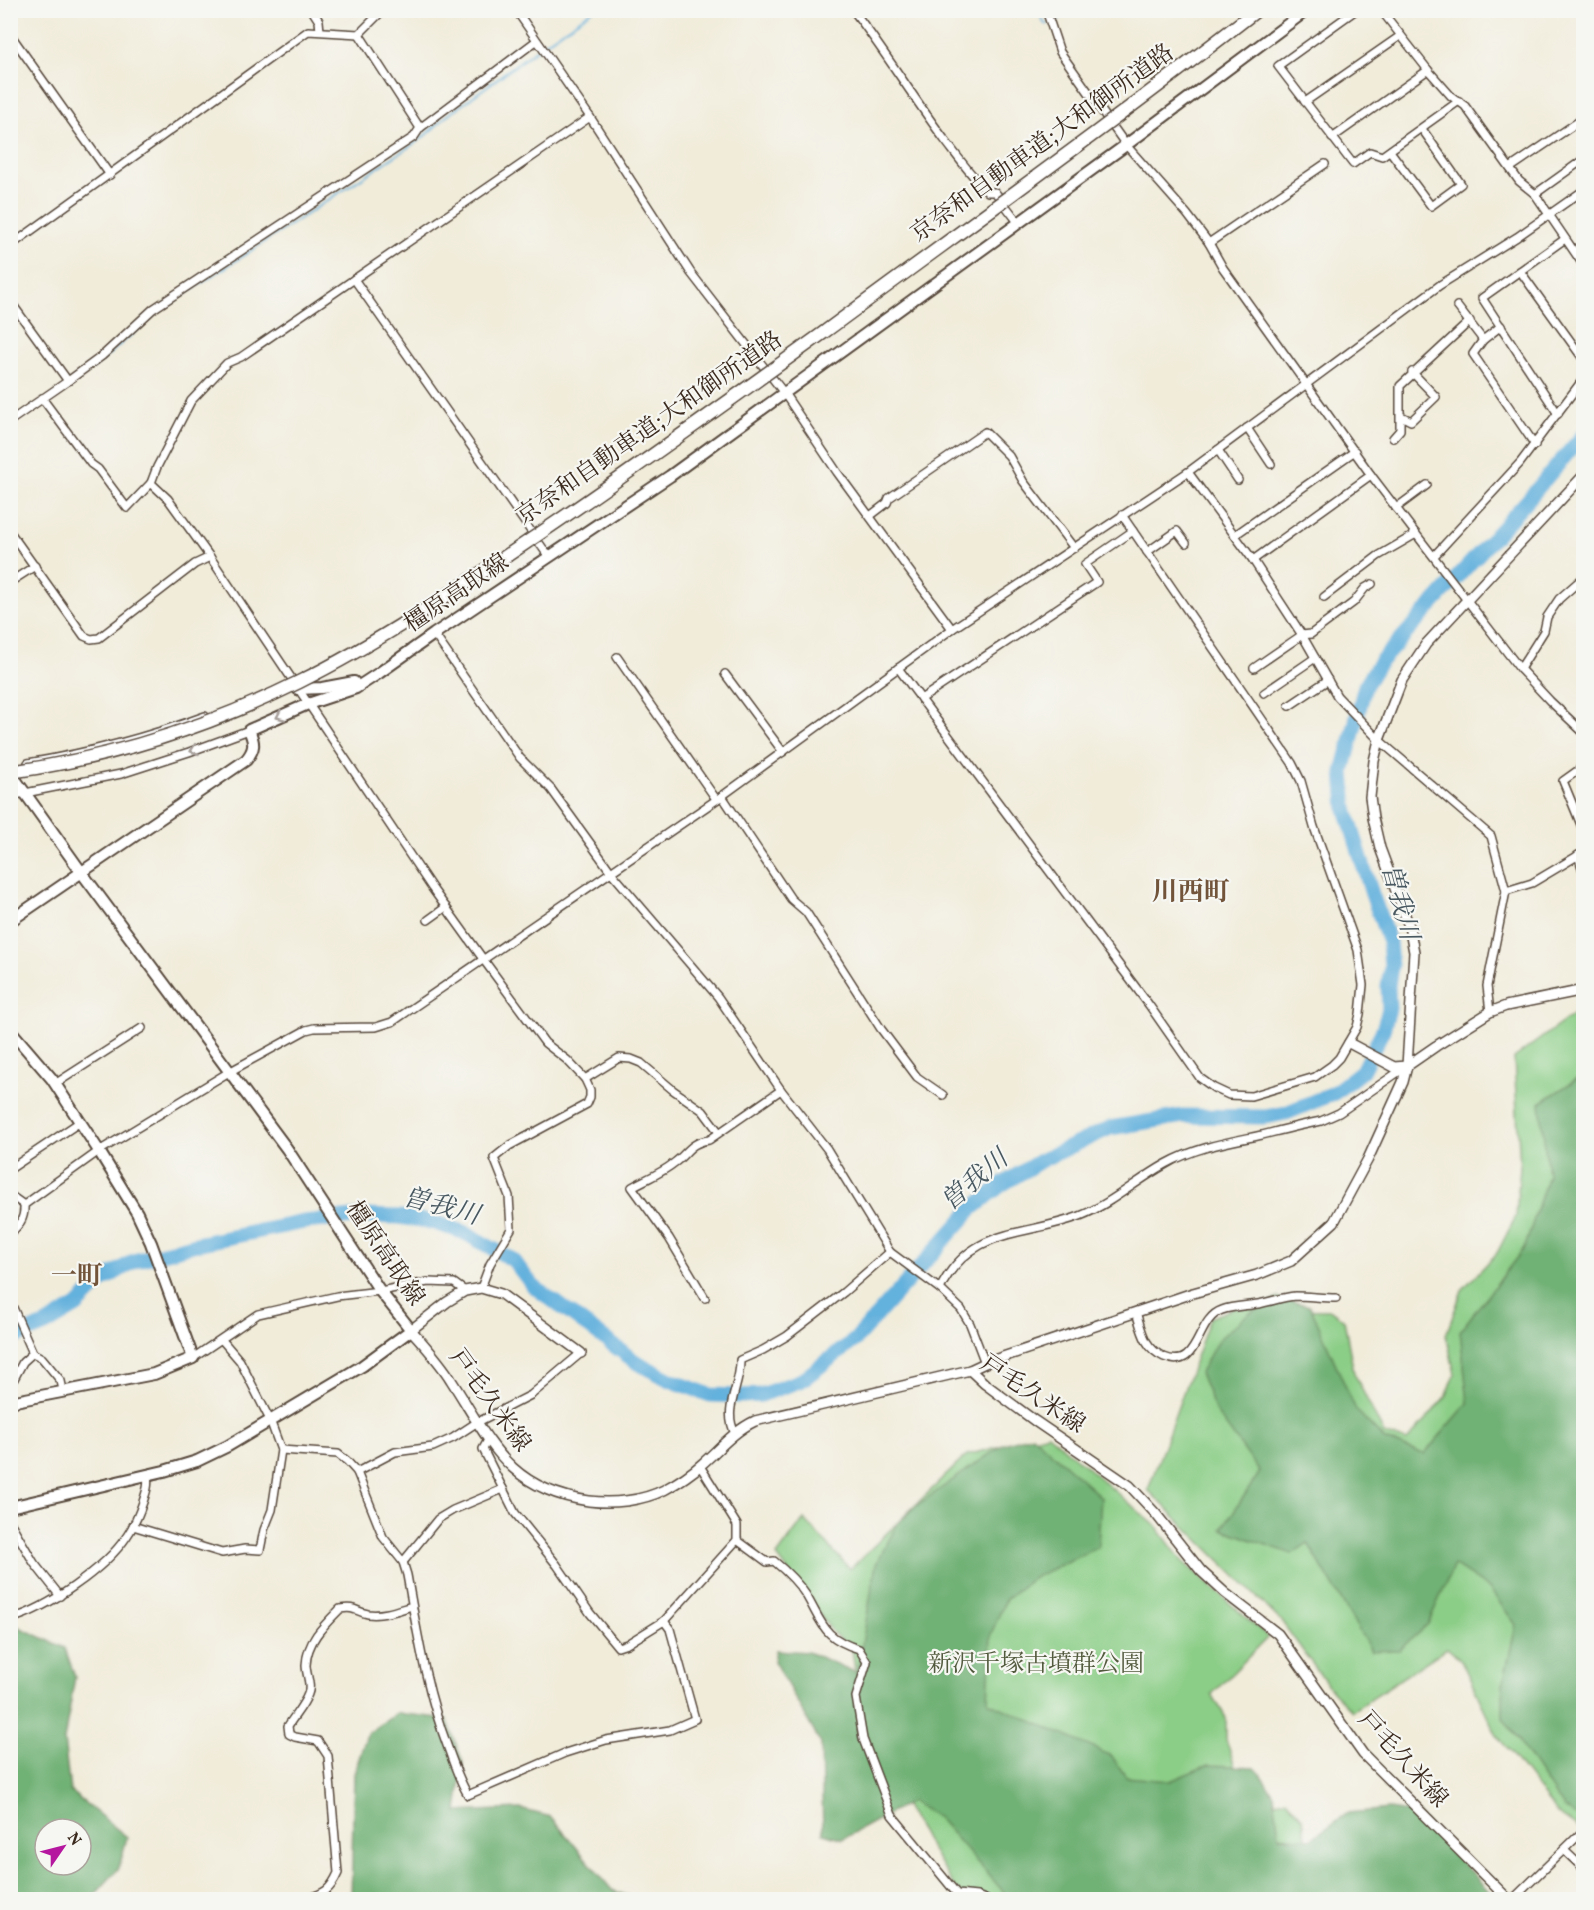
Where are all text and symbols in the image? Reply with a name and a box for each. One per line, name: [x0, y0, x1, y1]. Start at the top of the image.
street label: 京奈和自動車道;大和御所道路: [904, 37, 1182, 251]
street label: 京奈和自動車道;大和御所道路: [510, 324, 790, 534]
street label: 橿原高取線: [398, 546, 516, 642]
one-way arrow: [275, 709, 286, 721]
one-way arrow: [189, 743, 200, 756]
water label: 曽我川: [1372, 860, 1427, 947]
district label: 川西町: [1152, 875, 1230, 911]
water label: 曽我川: [934, 1140, 1019, 1220]
water label: 曽我川: [399, 1180, 486, 1235]
street label: 橿原高取線: [336, 1195, 432, 1313]
district label: 一町: [51, 1259, 103, 1295]
street label: 戸毛久米線: [440, 1342, 538, 1460]
street label: 戸毛久米線: [973, 1347, 1091, 1443]
park label: 新沢千塚古墳群公園: [928, 1648, 1144, 1682]
street label: 戸毛久米線: [1349, 1704, 1455, 1816]
north arrow: [33, 1817, 93, 1877]
text: N: [61, 1828, 86, 1851]

